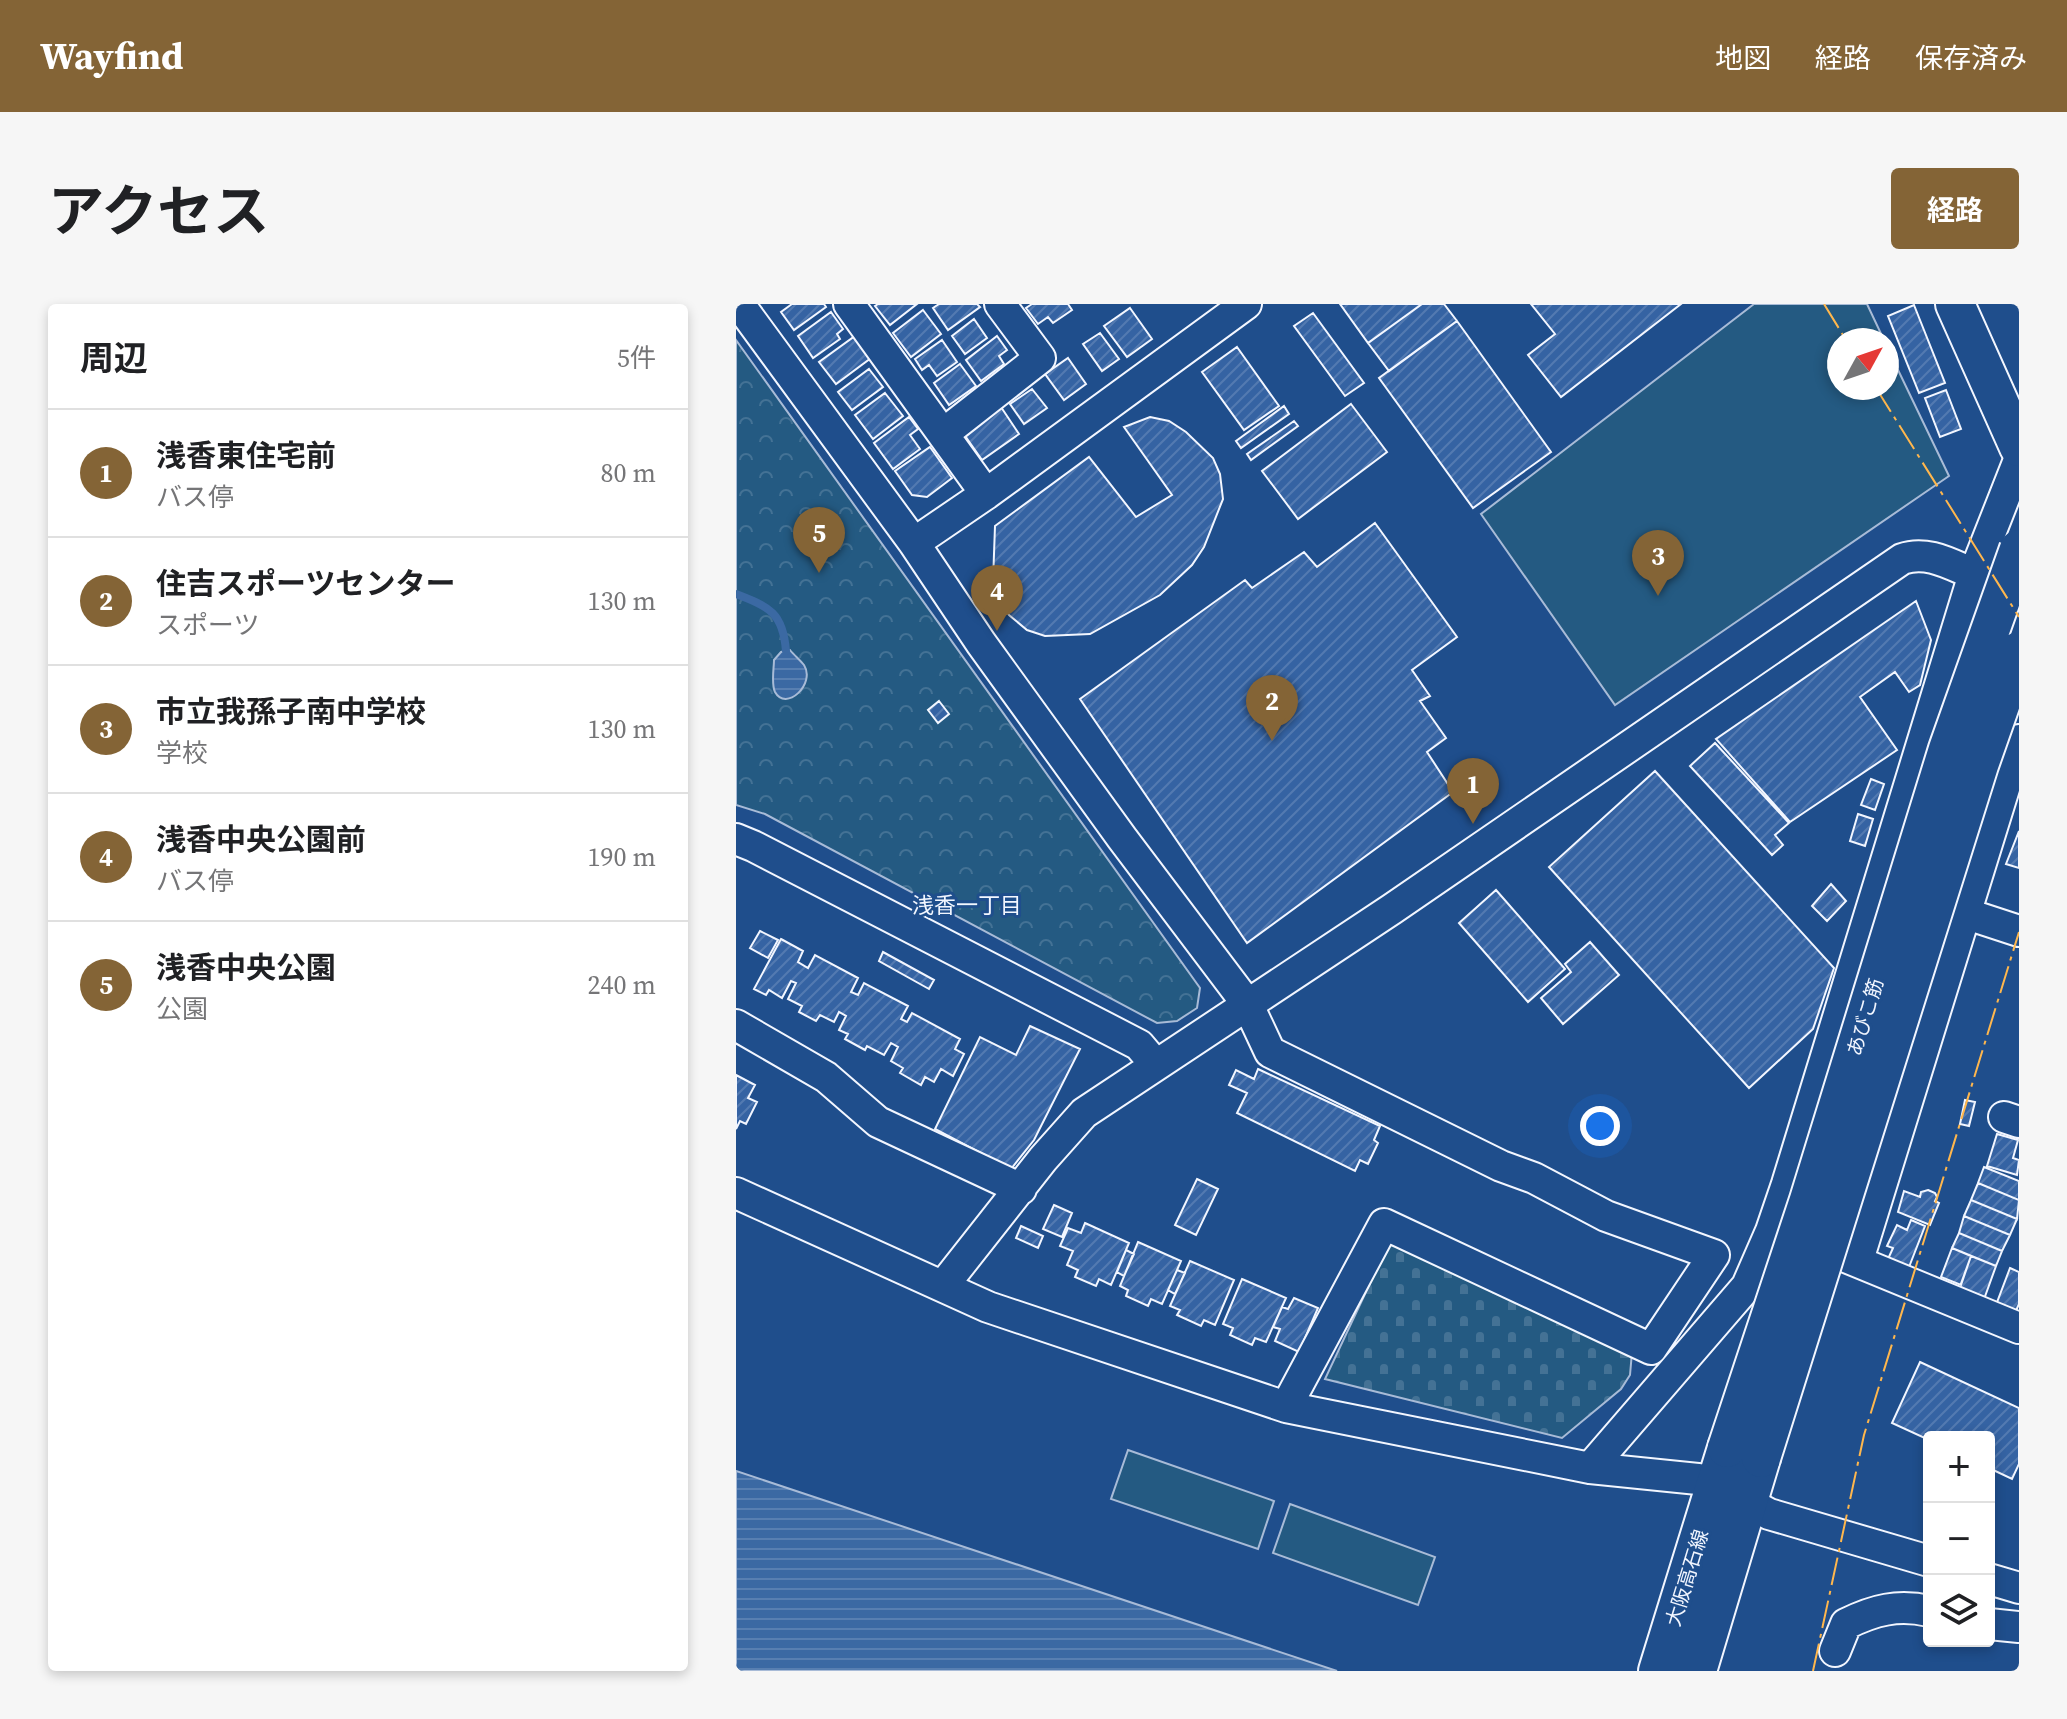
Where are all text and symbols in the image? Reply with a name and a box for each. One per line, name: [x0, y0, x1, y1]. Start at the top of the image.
text: Wayfind: [40, 30, 184, 82]
text: 地図: [1715, 39, 1771, 77]
text: 経路: [1815, 39, 1871, 77]
text: 保存済み: [1915, 39, 2027, 77]
button: 経路: [1891, 168, 2019, 249]
text: アクセス: [48, 173, 269, 250]
north arrow: [1827, 328, 1899, 400]
text: 周辺: [80, 335, 148, 381]
text: 5件: [617, 340, 656, 376]
text: 浅香東住宅前: [156, 435, 336, 476]
text: 1: [99, 455, 113, 491]
text: 80 m: [601, 455, 656, 491]
text: バス停: [156, 479, 234, 515]
pin: 5: [793, 507, 845, 573]
pin: 3: [1632, 530, 1684, 596]
text: 住吉スポーツセンター: [156, 563, 455, 604]
pin: 4: [971, 565, 1023, 631]
text: 2: [99, 583, 113, 619]
text: 130 m: [588, 583, 656, 619]
text: スポーツ: [156, 607, 259, 643]
pin: 2: [1246, 675, 1298, 741]
text: 市立我孫子南中学校: [156, 691, 426, 732]
text: 3: [99, 711, 113, 747]
text: 130 m: [588, 711, 656, 747]
text: 学校: [156, 735, 208, 771]
pin: 1: [1447, 758, 1499, 824]
text: 浅香中央公園前: [156, 819, 366, 860]
text: 4: [99, 839, 113, 875]
text: 190 m: [588, 839, 656, 875]
text: バス停: [156, 863, 234, 899]
district label: 浅香一丁目: [912, 890, 1022, 920]
text: 浅香中央公園: [156, 947, 336, 988]
text: 5: [99, 967, 113, 1003]
text: 240 m: [588, 967, 656, 1003]
street label: あびこ筋: [1840, 975, 1890, 1059]
text: 公園: [156, 991, 208, 1027]
your location: [1580, 1106, 1620, 1146]
map controls: [1923, 1431, 1995, 1647]
button: +: [1923, 1431, 1995, 1503]
button: −: [1923, 1503, 1995, 1575]
street label: 大阪高石線: [1659, 1526, 1715, 1630]
button: layers: [1923, 1575, 1995, 1647]

